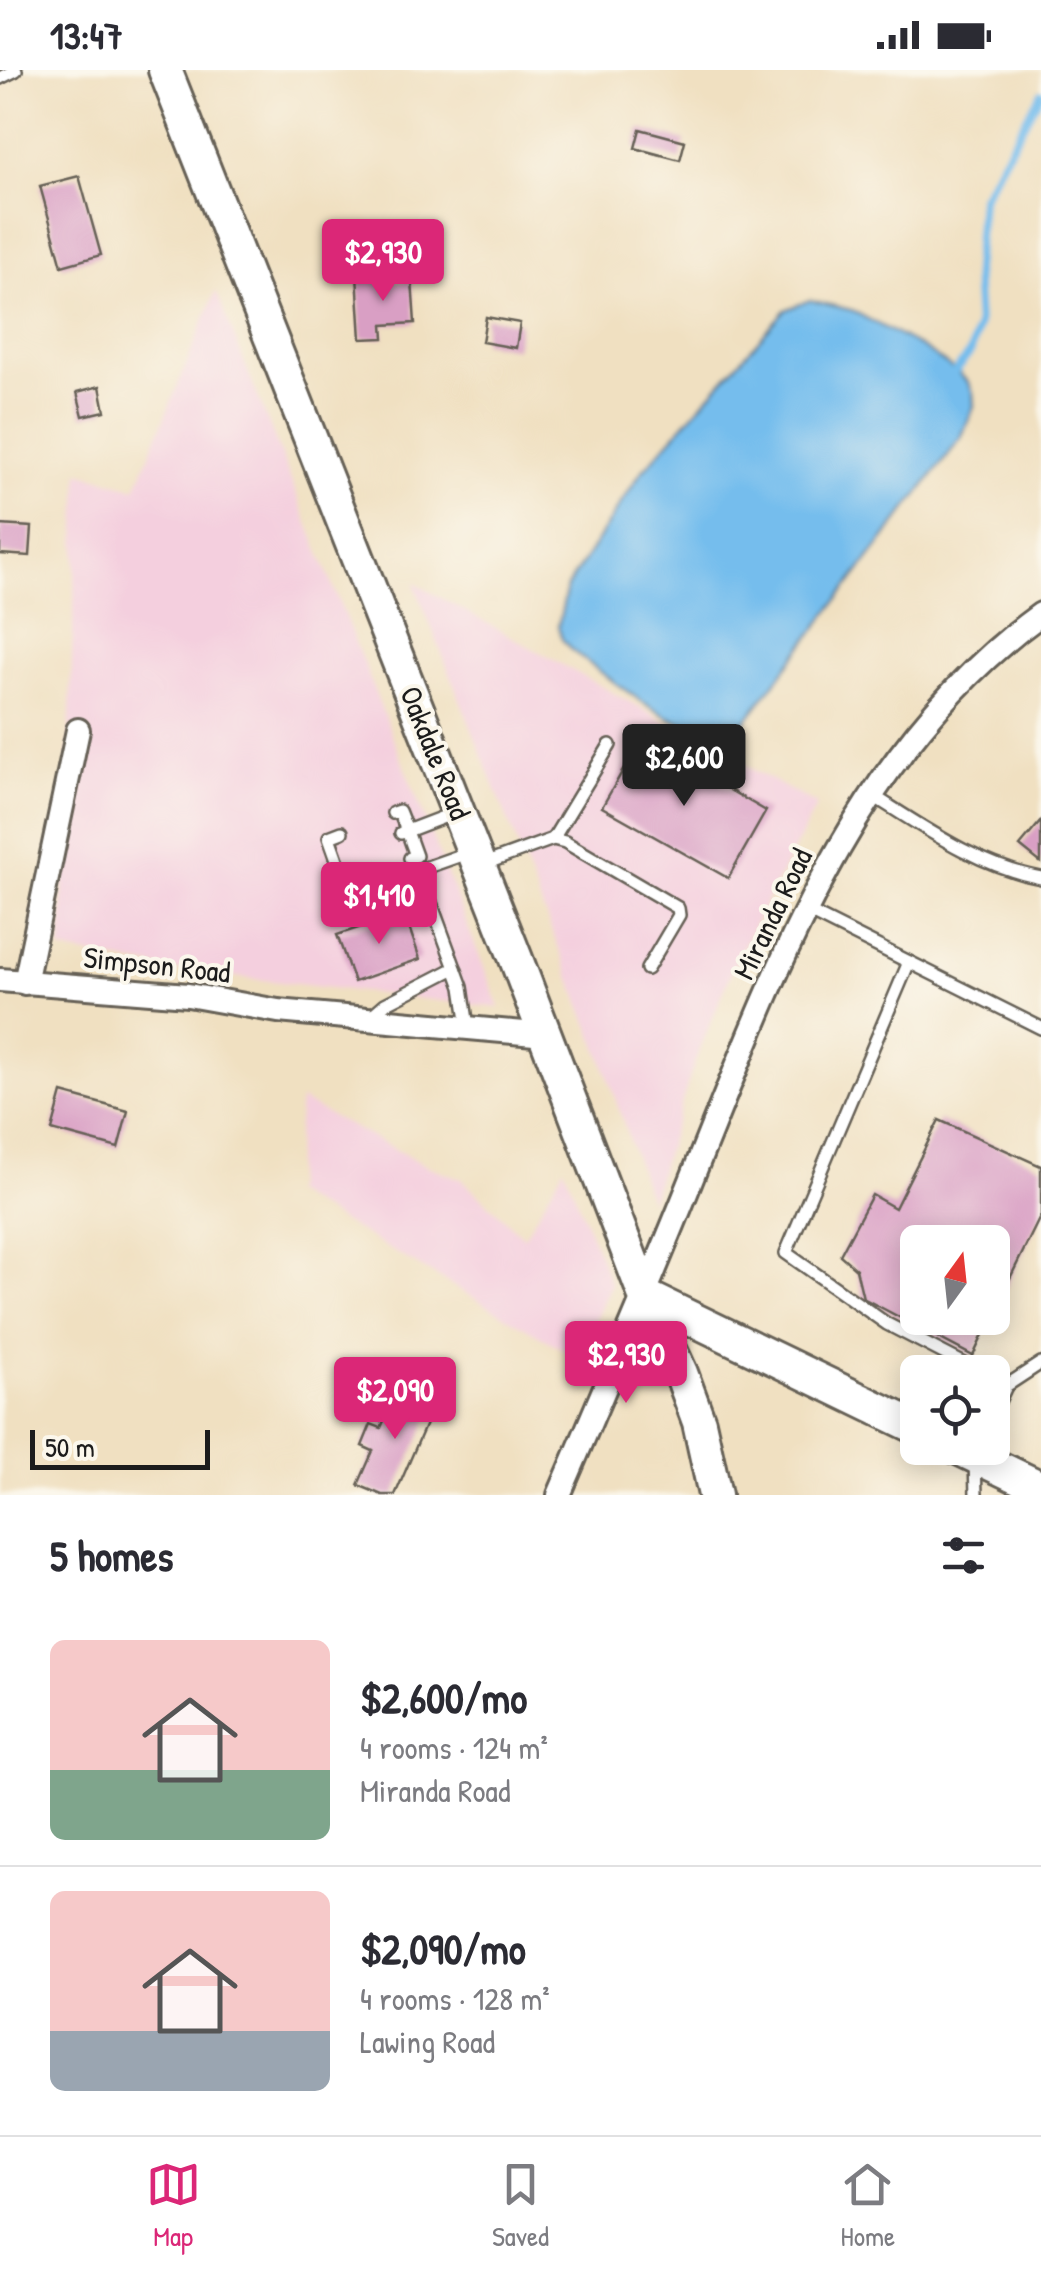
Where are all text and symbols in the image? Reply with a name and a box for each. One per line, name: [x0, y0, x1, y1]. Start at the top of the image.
text: 13:47: [50, 9, 123, 61]
pin: $2,930: [302, 219, 464, 304]
text: $2,930: [344, 230, 422, 273]
street label: Oakdale Road: [391, 680, 481, 825]
pin: $2,600: [603, 724, 765, 809]
text: $2,600: [644, 735, 724, 778]
street label: Miranda Road: [723, 841, 821, 986]
pin: $1,410: [298, 862, 460, 947]
text: $1,410: [343, 873, 415, 916]
street label: Simpson Road: [82, 936, 233, 992]
north arrow: [900, 1225, 1010, 1335]
map controls: [900, 1225, 1010, 1465]
pin: $2,930: [545, 1321, 707, 1406]
text: $2,930: [587, 1332, 665, 1375]
button: locate: [900, 1355, 1010, 1465]
pin: $2,090: [314, 1357, 476, 1442]
text: $2,090: [356, 1368, 434, 1411]
scale bar: [30, 1425, 210, 1470]
text: 50 m: [45, 1428, 95, 1466]
text: 5 homes: [50, 1527, 173, 1584]
icon: filters: [936, 1528, 991, 1583]
text: $2,600/mo: [360, 1669, 527, 1726]
icon: home: [130, 1680, 250, 1800]
text: 4 rooms · 124 m²: [360, 1726, 548, 1769]
text: Miranda Road: [360, 1769, 510, 1812]
text: $2,090/mo: [360, 1920, 526, 1977]
icon: home: [130, 1931, 250, 2051]
text: 4 rooms · 128 m²: [360, 1977, 550, 2020]
text: Lawing Road: [360, 2020, 495, 2063]
tab: Map: [146, 2157, 201, 2255]
tab: Saved: [492, 2157, 549, 2255]
tab: Home: [840, 2157, 895, 2255]

